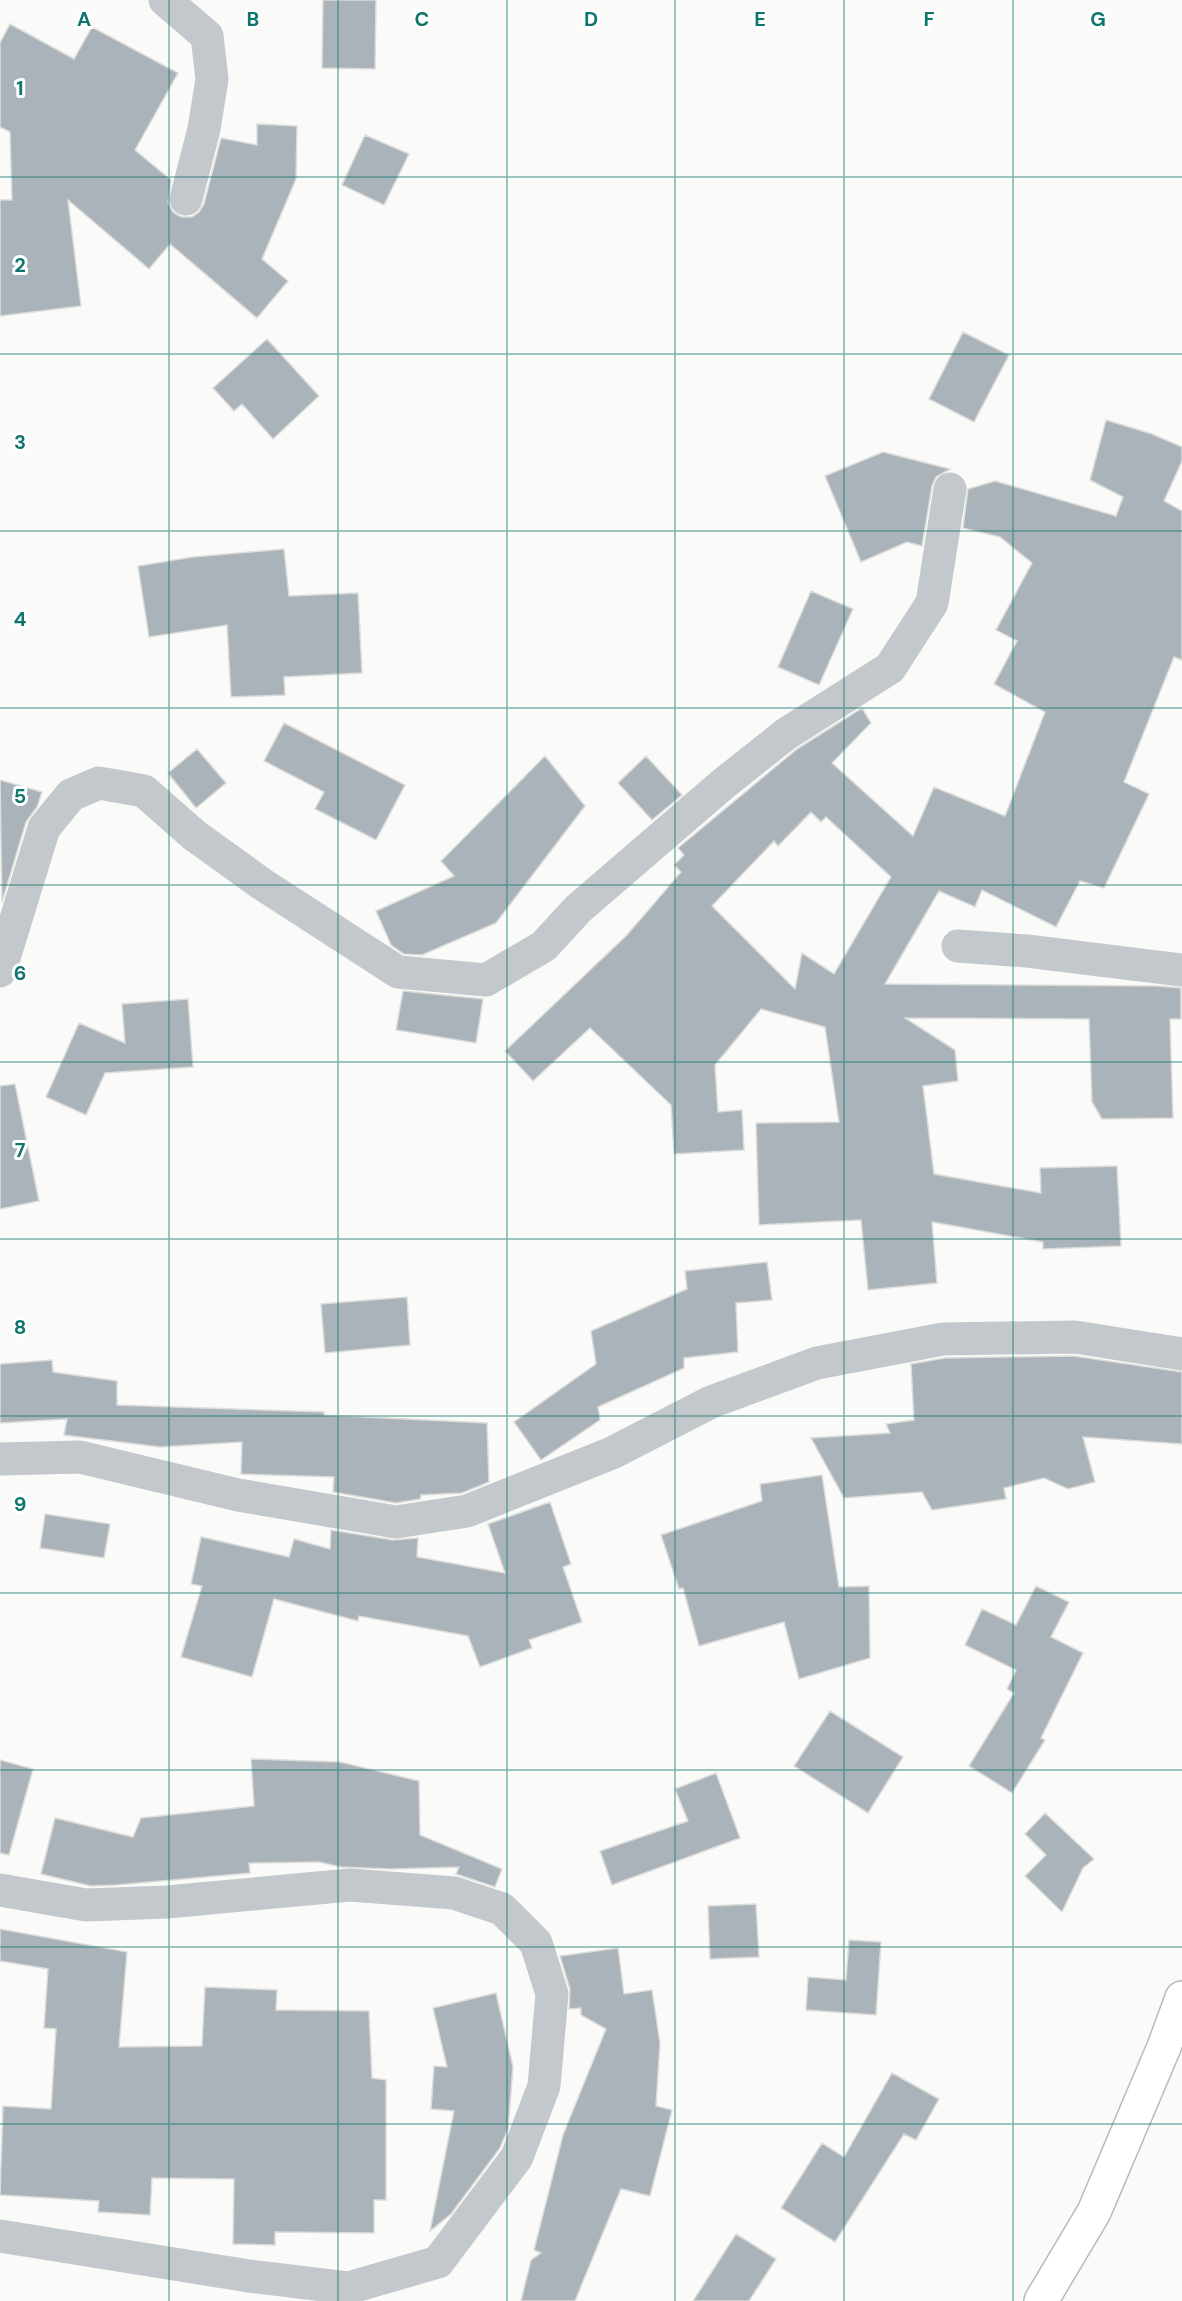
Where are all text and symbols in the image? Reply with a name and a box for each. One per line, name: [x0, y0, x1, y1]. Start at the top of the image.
text: A: [77, 6, 91, 32]
text: B: [247, 6, 259, 32]
text: C: [415, 6, 429, 32]
text: D: [584, 6, 598, 32]
text: E: [754, 6, 766, 32]
text: F: [923, 6, 935, 32]
text: G: [1090, 6, 1106, 32]
text: 1: [16, 75, 24, 101]
text: 2: [14, 252, 26, 278]
text: 3: [14, 429, 26, 455]
text: 4: [14, 606, 27, 632]
text: 5: [14, 783, 26, 809]
text: 6: [14, 960, 26, 986]
text: 7: [15, 1137, 26, 1163]
text: 8: [14, 1314, 26, 1340]
text: 9: [14, 1491, 26, 1517]

